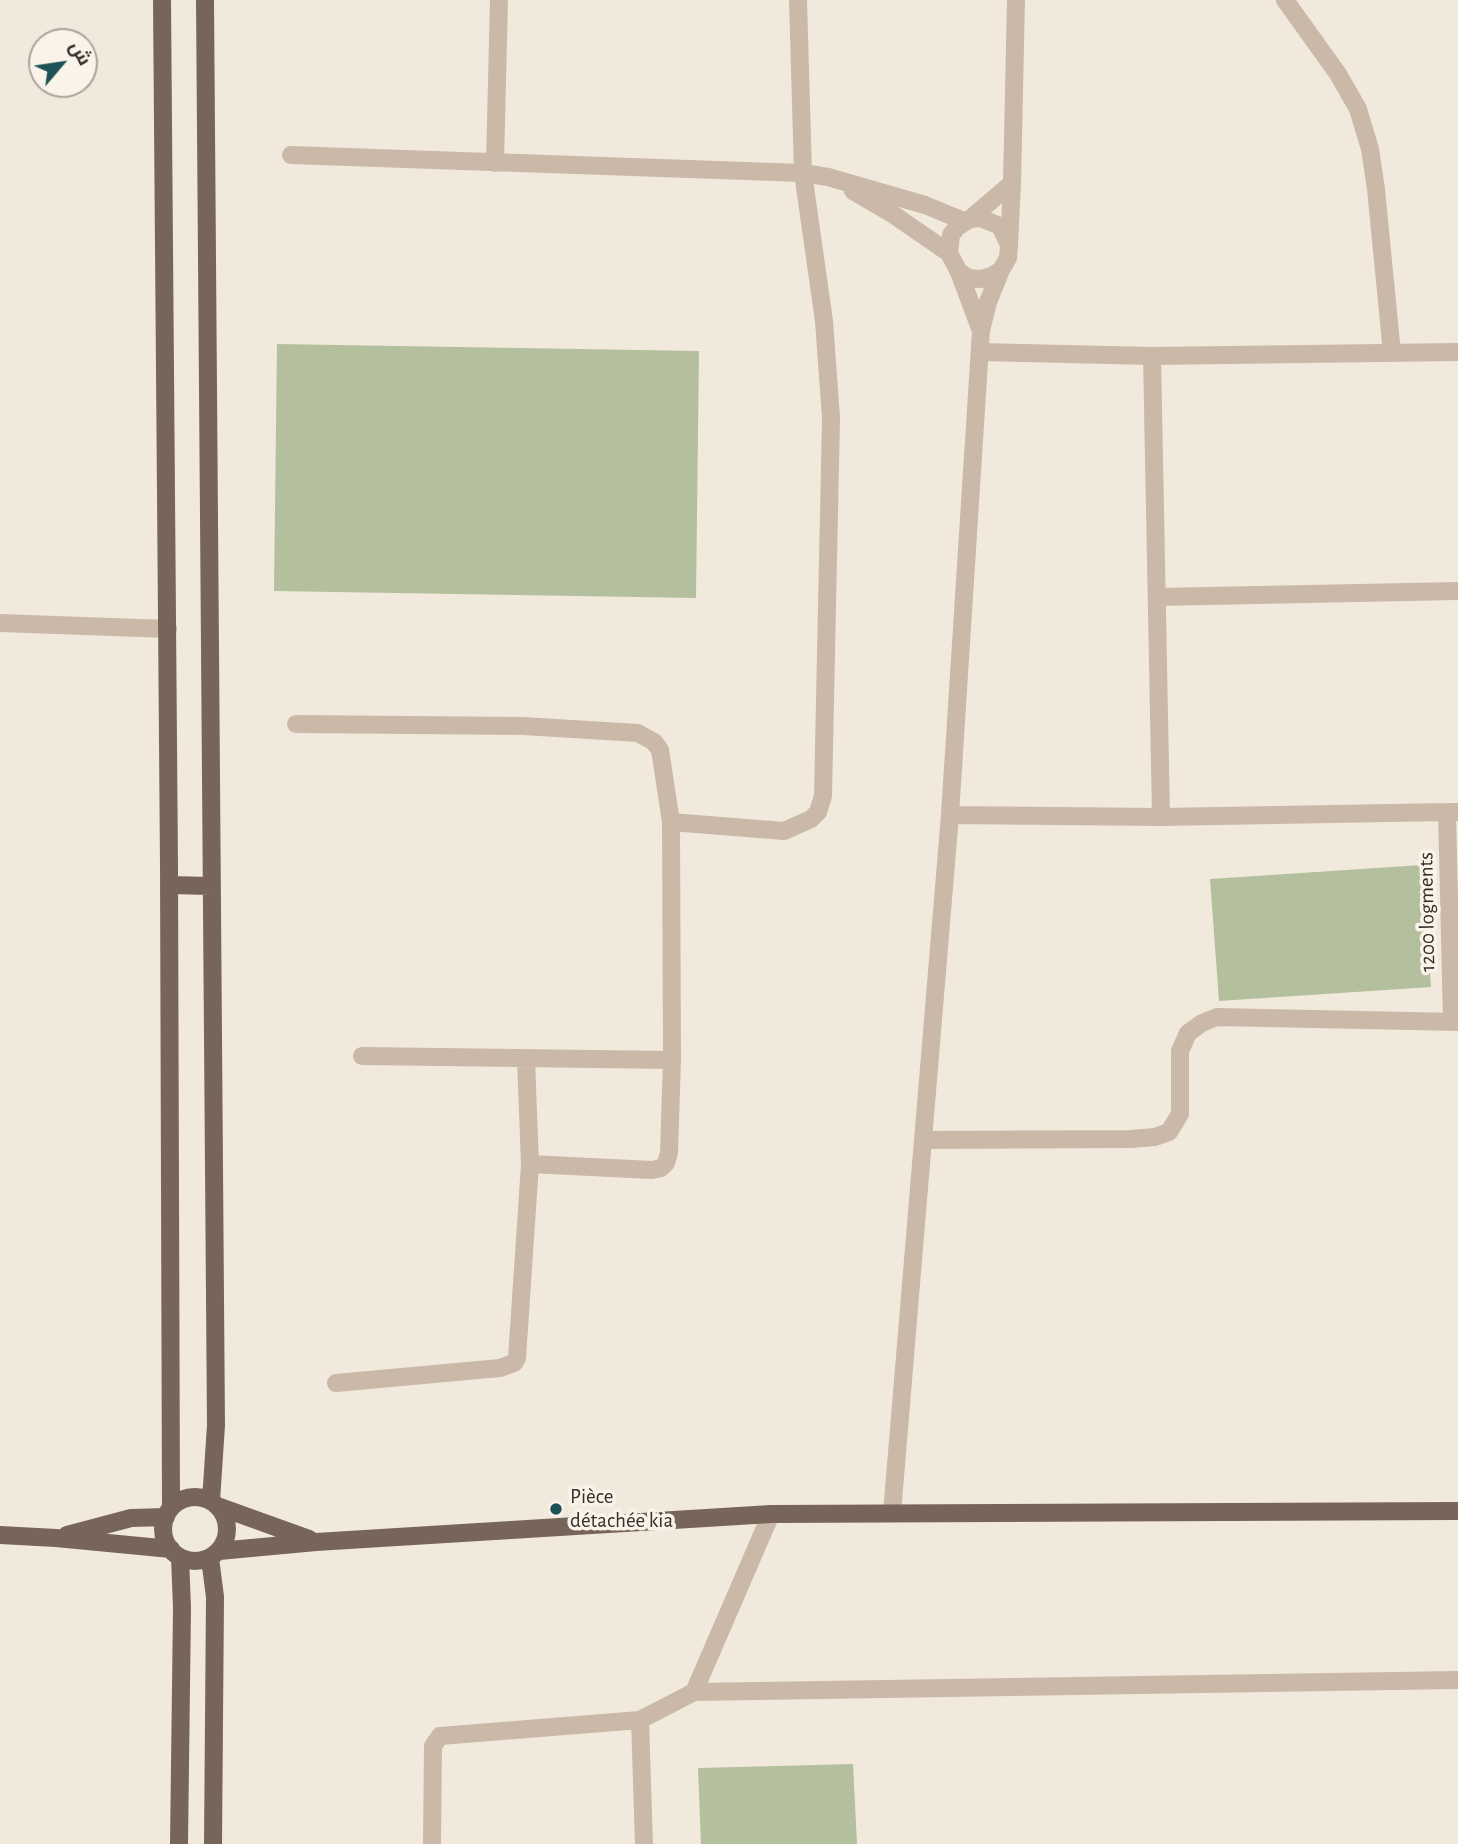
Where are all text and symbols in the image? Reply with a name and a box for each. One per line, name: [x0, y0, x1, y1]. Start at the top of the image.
north arrow: [28, 28, 98, 98]
text: ش: [66, 38, 94, 69]
street label: 1200 logments: [1413, 852, 1441, 972]
place label: Pièce détachée kia: [570, 1484, 673, 1534]
marker: Pièce détachée kia: [548, 1501, 564, 1517]

